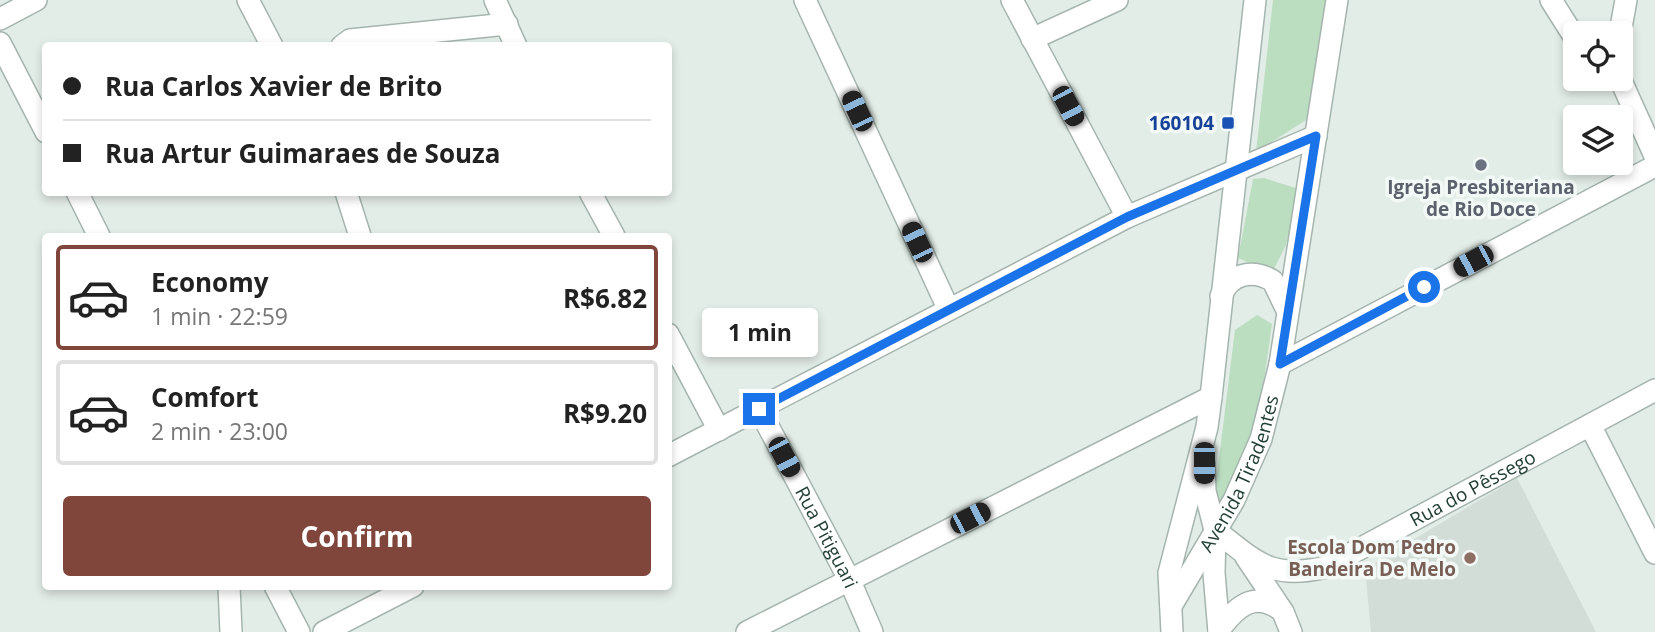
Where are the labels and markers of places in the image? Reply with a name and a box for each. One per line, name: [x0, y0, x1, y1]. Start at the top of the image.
place label: 160104: [1149, 110, 1214, 136]
marker: 160104: [1220, 115, 1236, 131]
marker: Igreja Presbiteriana de Rio Doce: [1473, 157, 1489, 173]
place label: Igreja Presbiteriana de Rio Doce: [1387, 174, 1575, 222]
place label: Escola Dom Pedro Bandeira De Melo: [1287, 534, 1456, 582]
marker: Escola Dom Pedro Bandeira De Melo: [1462, 550, 1478, 566]

